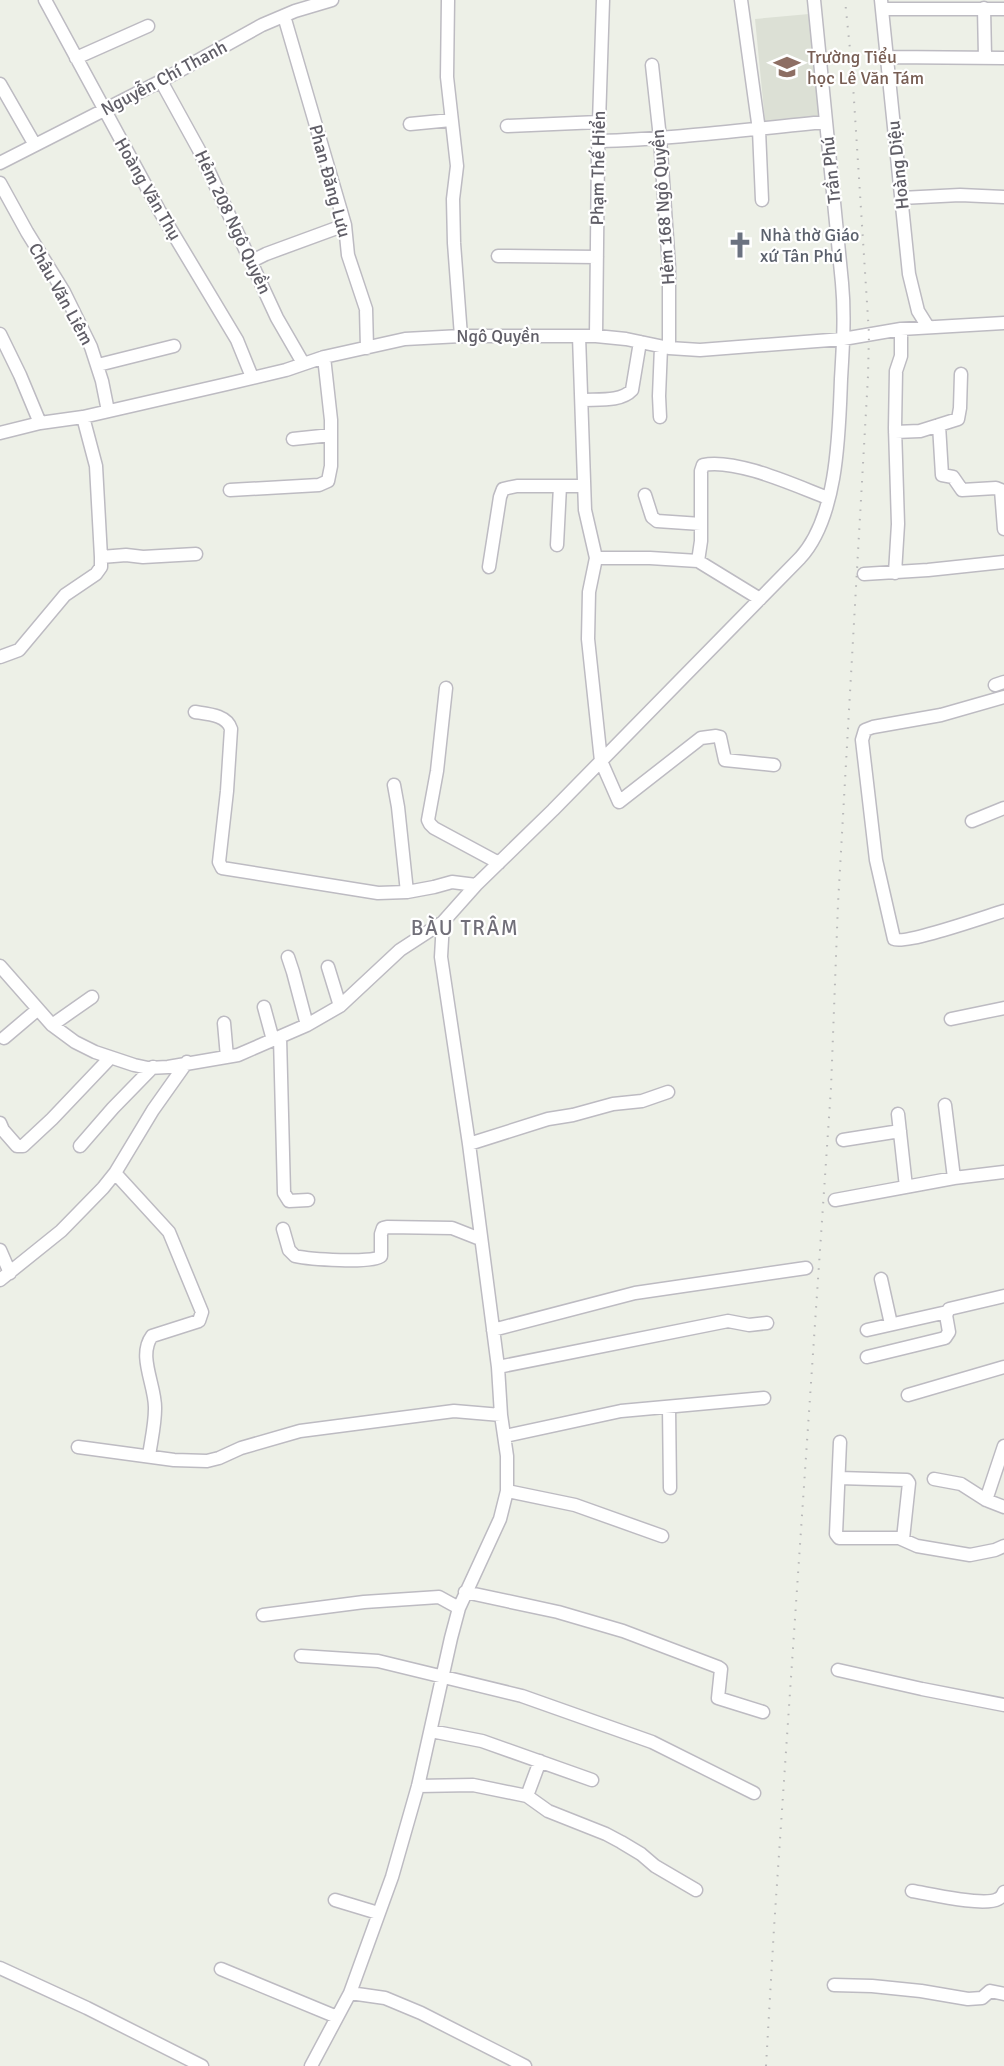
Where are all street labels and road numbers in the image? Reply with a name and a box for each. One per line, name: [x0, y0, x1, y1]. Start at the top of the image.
street label: Nguyễn Chí Thanh: [97, 36, 231, 120]
street label: Phạm Thế Hiển: [586, 110, 610, 226]
street label: Hoàng Diệu: [882, 119, 914, 211]
street label: Phan Đăng Lưu: [304, 122, 356, 240]
street label: Hẻm 168 Ngô Quyền: [647, 128, 679, 286]
street label: Hoàng Văn Thụ: [110, 134, 186, 244]
street label: Trần Phú: [817, 135, 845, 205]
street label: Hẻm 208 Ngô Quyền: [190, 147, 276, 297]
street label: Châu Văn Liêm: [24, 239, 98, 349]
street label: Ngô Quyền: [456, 325, 540, 347]

